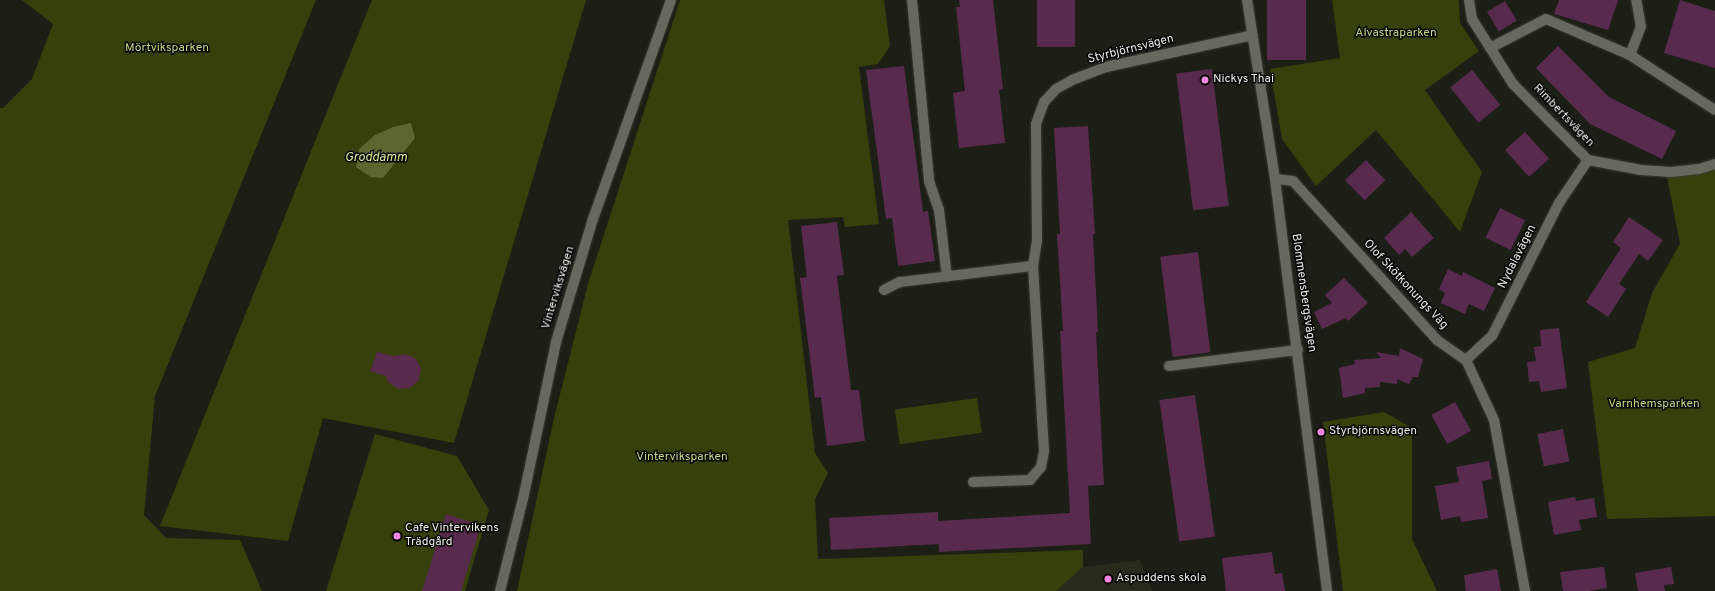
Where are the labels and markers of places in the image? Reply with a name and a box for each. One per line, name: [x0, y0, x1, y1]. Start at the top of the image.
place label: Nickys Thai: [1213, 73, 1274, 87]
marker: Nickys Thai: [1200, 75, 1210, 85]
place label: Styrbjörnsvägen: [1329, 425, 1417, 439]
marker: Styrbjörnsvägen: [1316, 427, 1326, 437]
place label: Cafe Vintervikens Trädgård: [405, 522, 499, 550]
marker: Cafe Vintervikens Trädgård: [392, 531, 402, 541]
place label: Aspuddens skola: [1116, 572, 1206, 586]
marker: Aspuddens skola: [1103, 574, 1113, 584]

